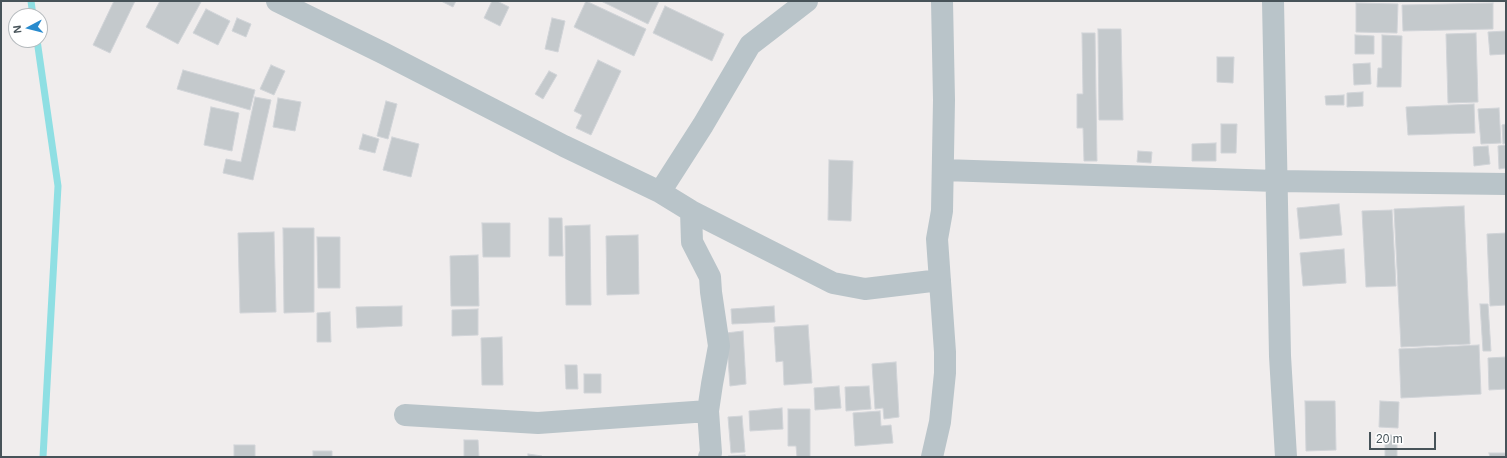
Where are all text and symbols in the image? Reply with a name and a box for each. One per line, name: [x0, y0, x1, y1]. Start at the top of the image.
north arrow: [8, 8, 48, 48]
text: N: [11, 25, 24, 34]
scale bar: [1371, 424, 1438, 450]
text: 20 m: [1376, 432, 1403, 446]

